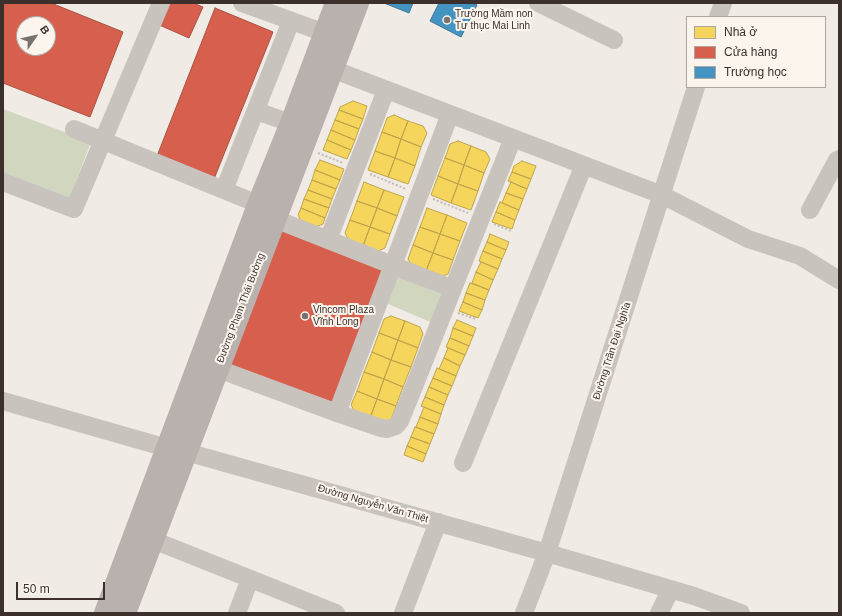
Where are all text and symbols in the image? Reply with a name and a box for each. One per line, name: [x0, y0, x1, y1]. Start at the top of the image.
place label: Trường Mầm non Tư thục Mai Linh: [455, 8, 533, 32]
marker: Trường Mầm non Tư thục Mai Linh: [442, 15, 452, 25]
north arrow: [16, 16, 56, 56]
legend: [686, 16, 826, 88]
text: B: [38, 23, 52, 36]
text: Nhà ở: [724, 25, 757, 39]
text: Cửa hàng: [724, 45, 777, 59]
text: Trường học: [724, 65, 787, 79]
street label: Đường Phạm Thái Bường: [215, 251, 267, 365]
street label: Đường Trần Đại Nghĩa: [591, 301, 633, 401]
place label: Vincom Plaza Vĩnh Long: [313, 304, 374, 328]
marker: Vincom Plaza Vĩnh Long: [300, 311, 310, 321]
street label: Đường Nguyễn Văn Thiệt: [316, 482, 430, 526]
scale bar: [18, 574, 107, 600]
text: 50 m: [23, 582, 50, 596]

